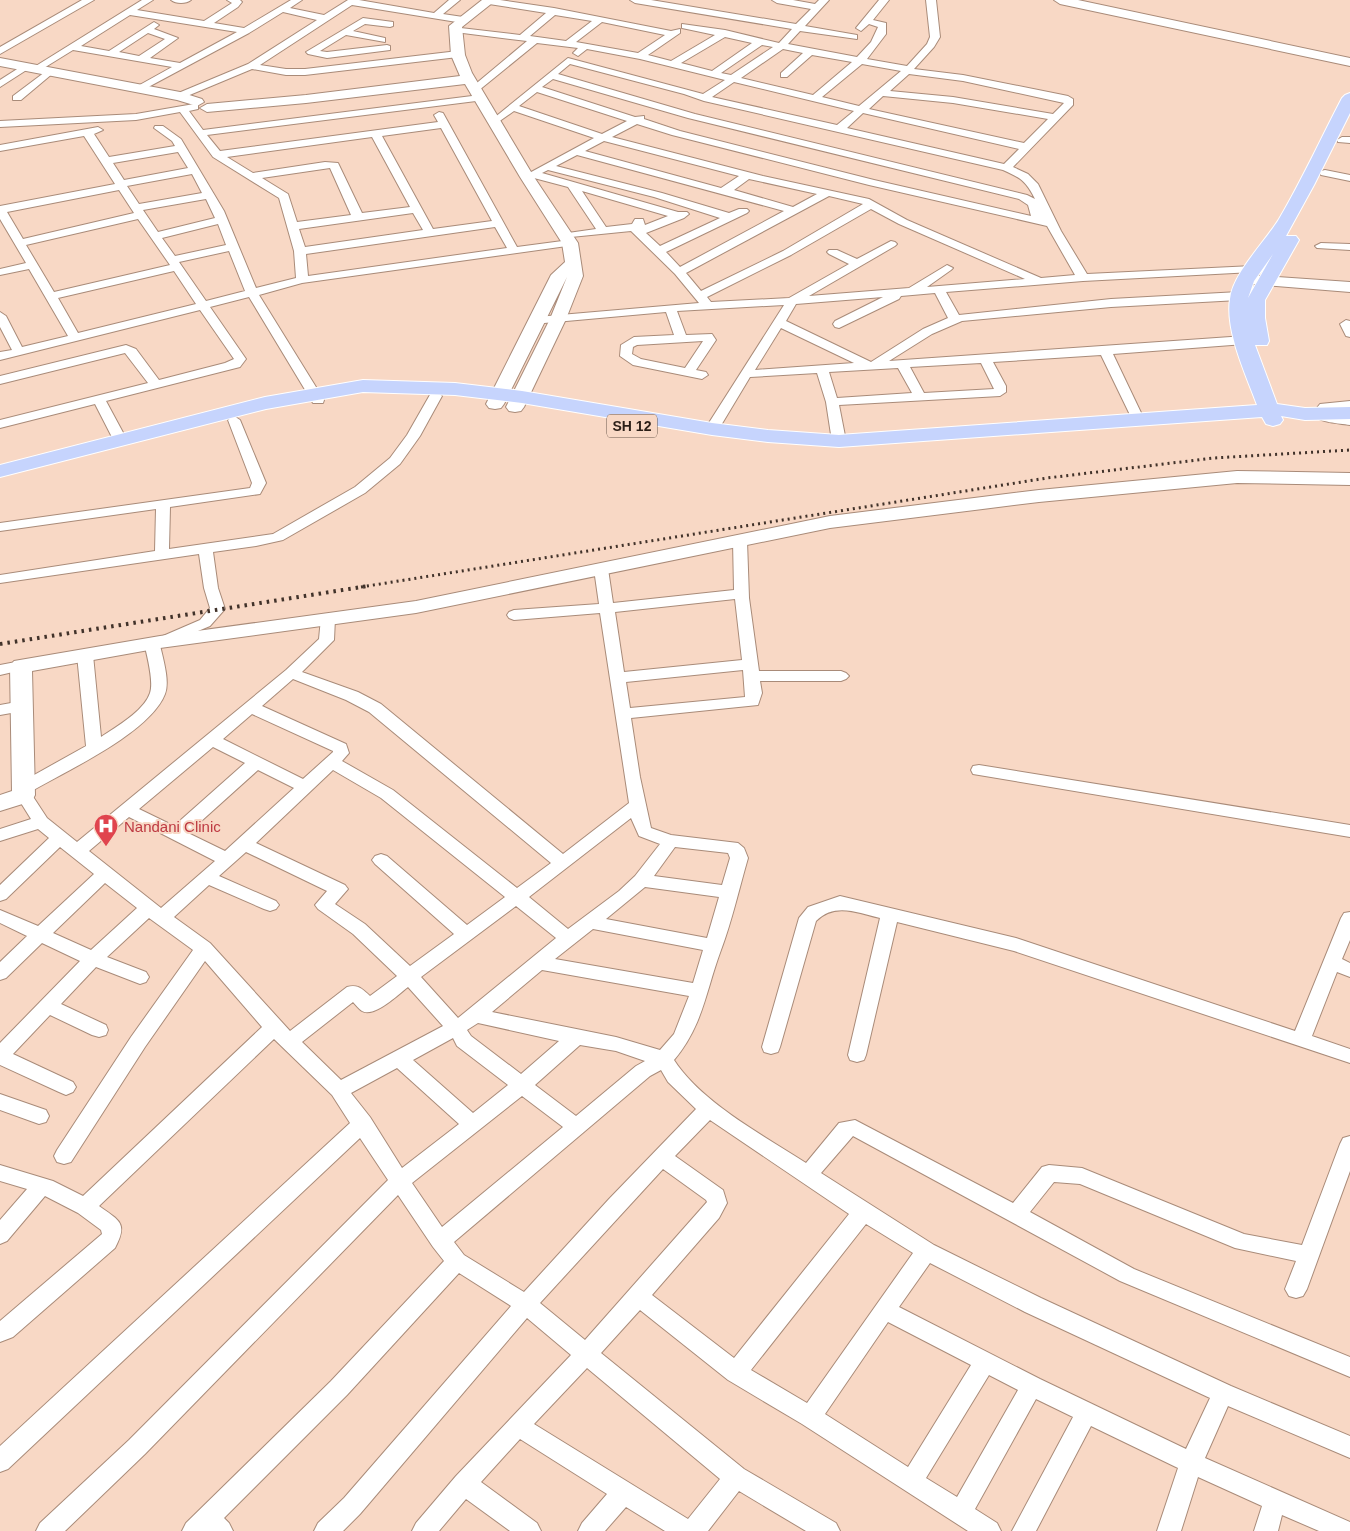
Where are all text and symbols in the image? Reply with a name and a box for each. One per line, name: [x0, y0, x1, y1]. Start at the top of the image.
road number: SH 12: [607, 414, 657, 438]
hospital icon: Nandani Clinic: [93, 813, 119, 847]
place label: Nandani Clinic: [124, 818, 221, 835]

